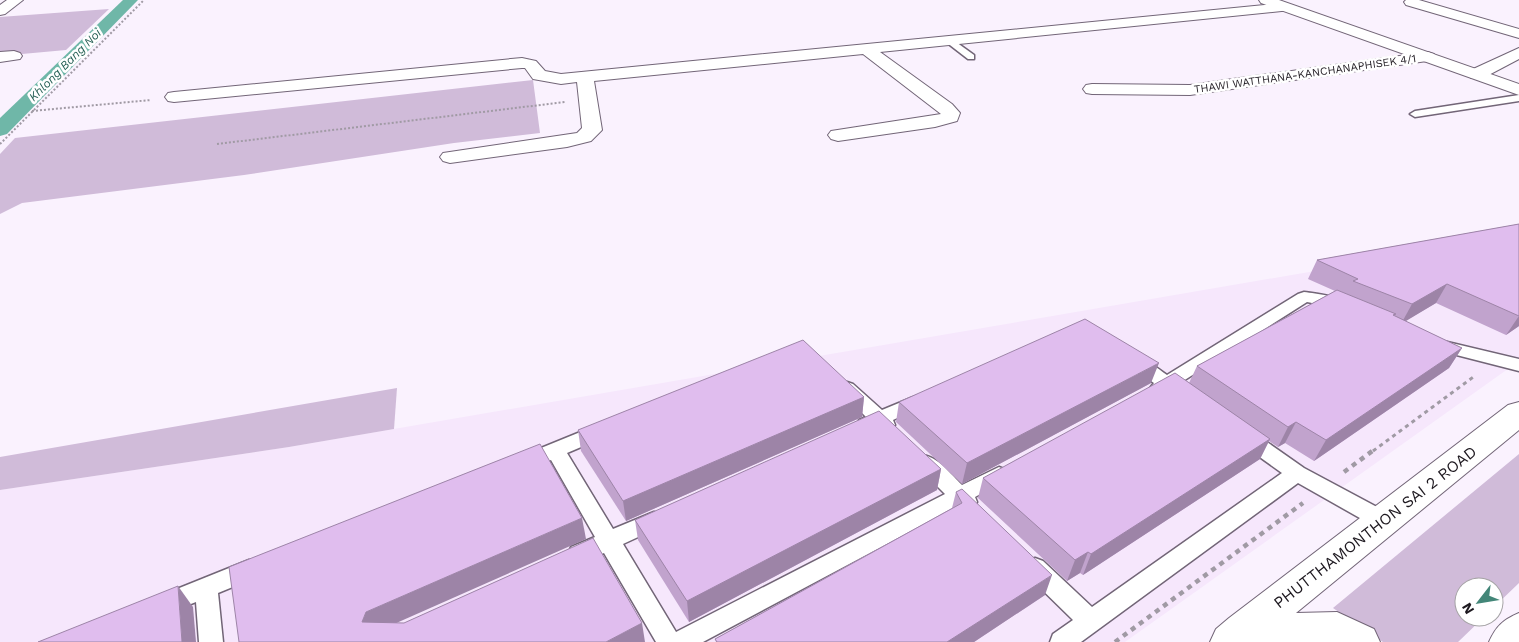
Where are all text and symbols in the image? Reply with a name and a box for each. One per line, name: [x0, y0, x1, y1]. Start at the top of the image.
water label: Khlong Bang Noi: [26, 25, 105, 104]
street label: THAWI WATTHANA-KANCHANAPHISEK 4/1: [1193, 52, 1417, 96]
street label: PHUTTHAMONTHON SAI 2 ROAD: [1270, 442, 1480, 612]
north arrow: [1454, 577, 1504, 627]

